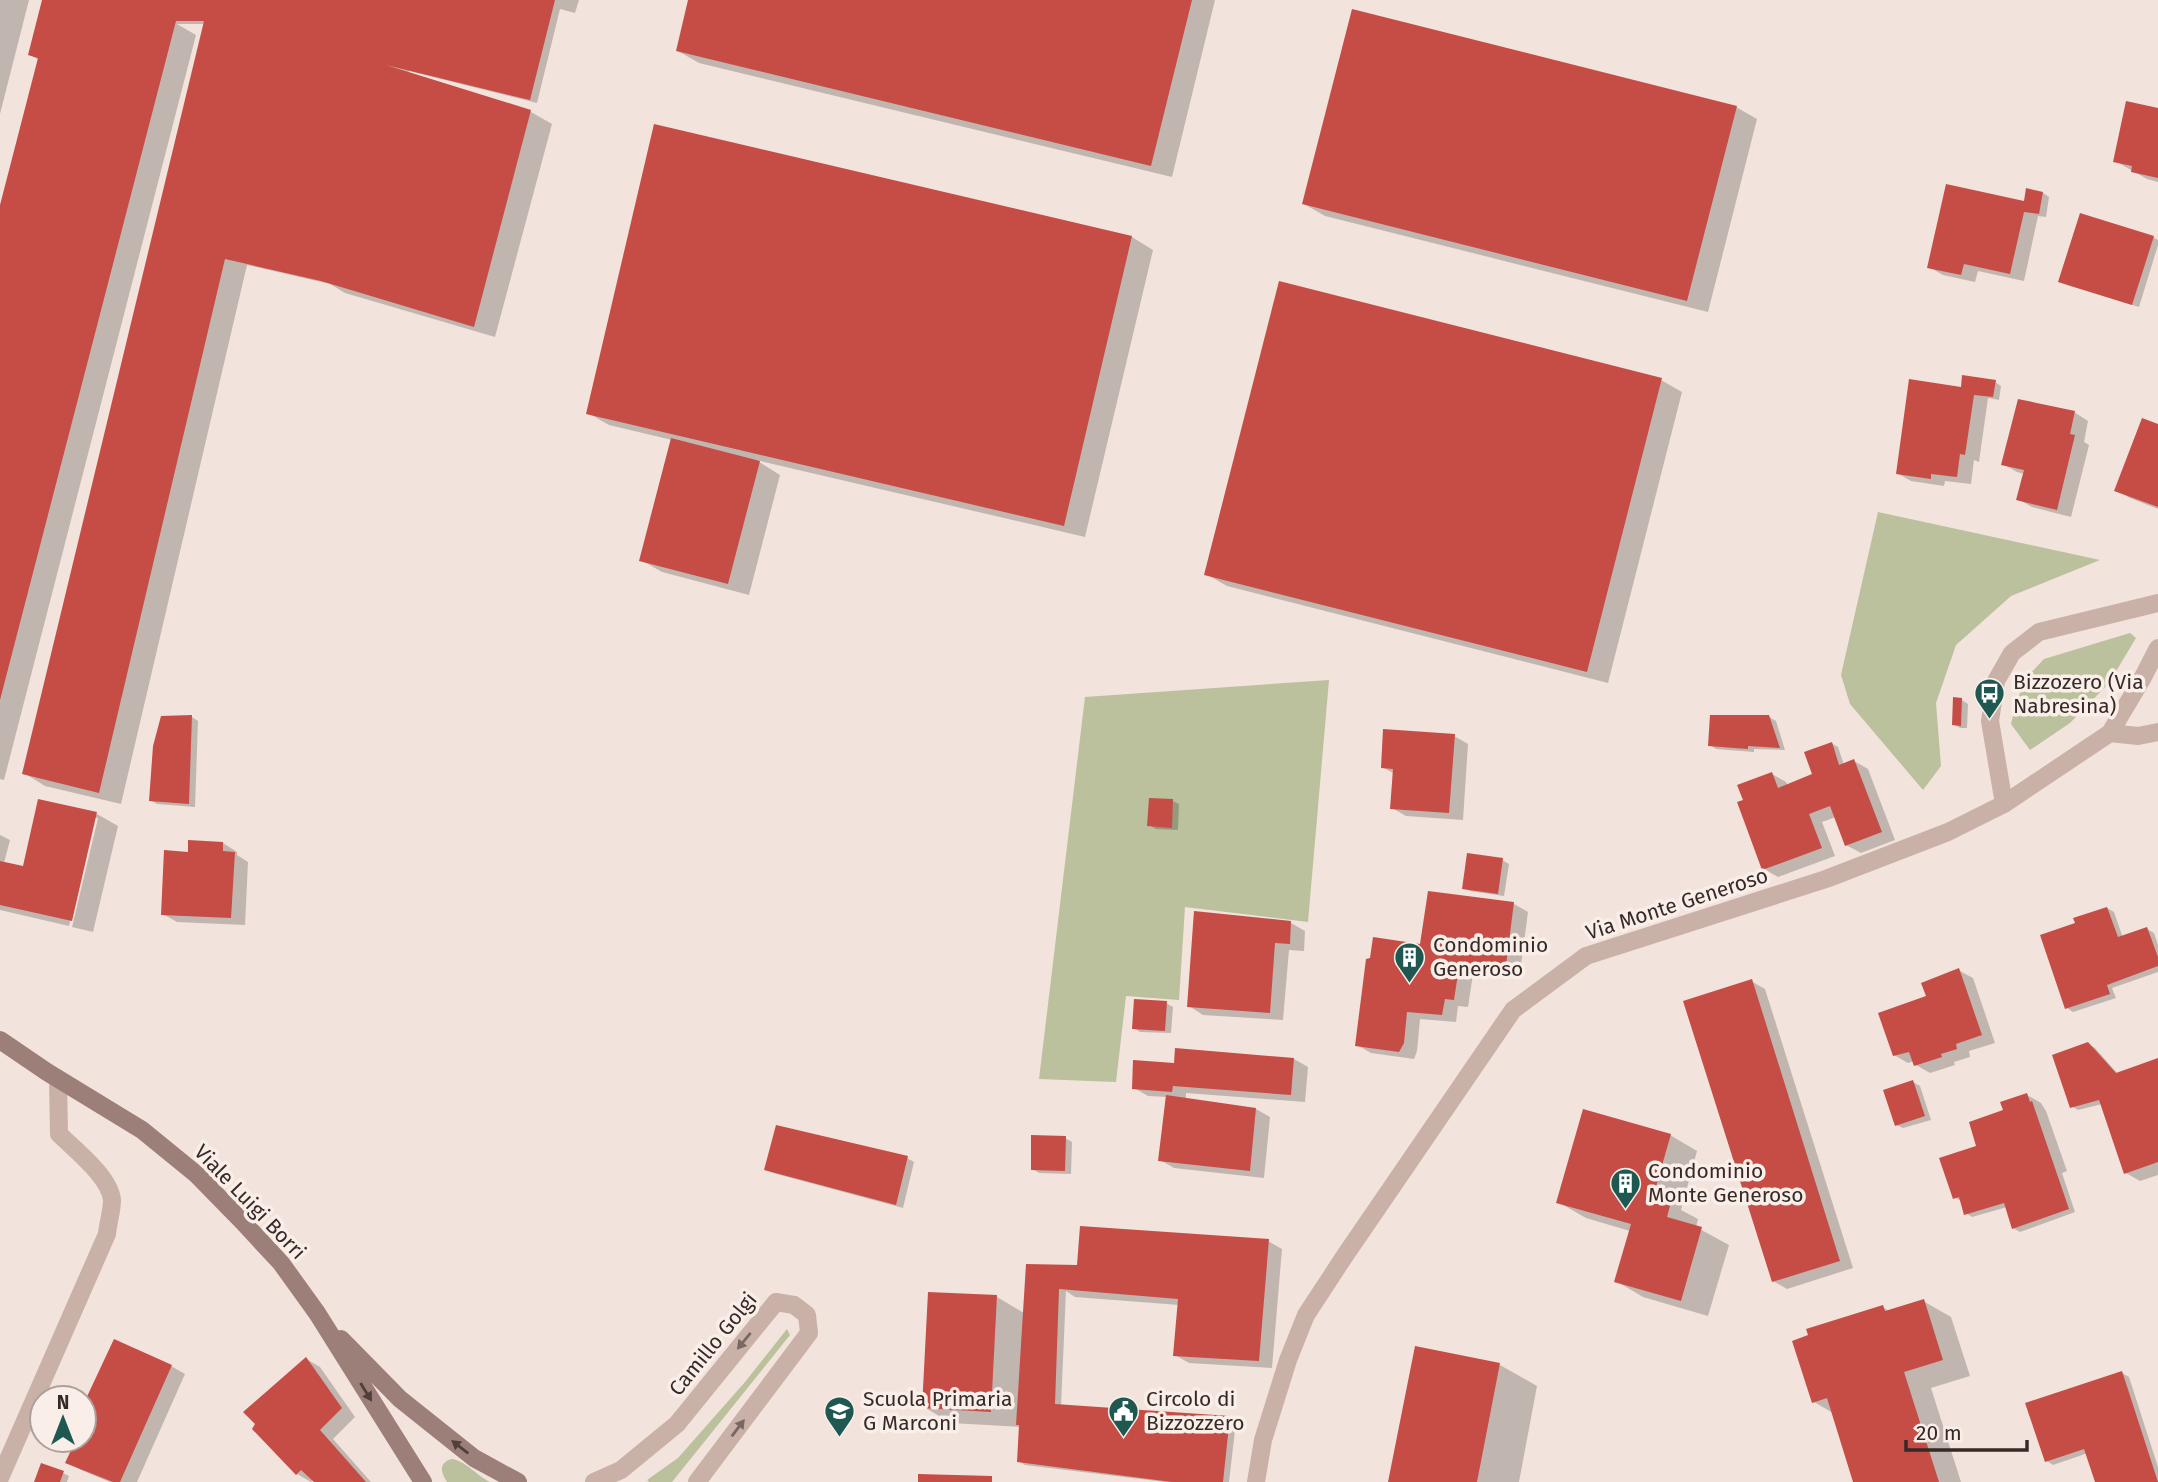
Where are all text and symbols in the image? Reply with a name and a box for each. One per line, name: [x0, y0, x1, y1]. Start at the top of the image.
place label: Bizzozero (Via Nabresina): [2013, 669, 2144, 719]
bus stop icon: Bizzozero (Via Nabresina): [1973, 677, 2007, 721]
street label: Via Monte Generoso: [1583, 862, 1771, 946]
place label: Condominio Generoso: [1433, 932, 1548, 982]
building icon: Condominio Generoso: [1393, 940, 1427, 984]
street label: Viale Luigi Borri: [189, 1139, 311, 1265]
place label: Condominio Monte Generoso: [1648, 1158, 1803, 1208]
building icon: Condominio Monte Generoso: [1608, 1166, 1642, 1210]
street label: Camillo Golgi: [663, 1287, 763, 1401]
one-way arrow: [737, 1332, 752, 1349]
one-way arrow: [360, 1382, 373, 1402]
north arrow: [28, 1384, 98, 1454]
place label: Scuola Primaria G Marconi: [863, 1386, 1012, 1436]
place label: Circolo di Bizzozzero: [1146, 1386, 1244, 1436]
text: N: [57, 1391, 69, 1414]
school or university icon: Scuola Primaria G Marconi: [823, 1394, 857, 1438]
public building icon: Circolo di Bizzozzero: [1106, 1394, 1140, 1438]
scale bar: [1906, 1408, 2027, 1452]
one-way arrow: [730, 1419, 745, 1437]
text: 20 m: [1916, 1420, 1962, 1446]
one-way arrow: [451, 1439, 469, 1454]

